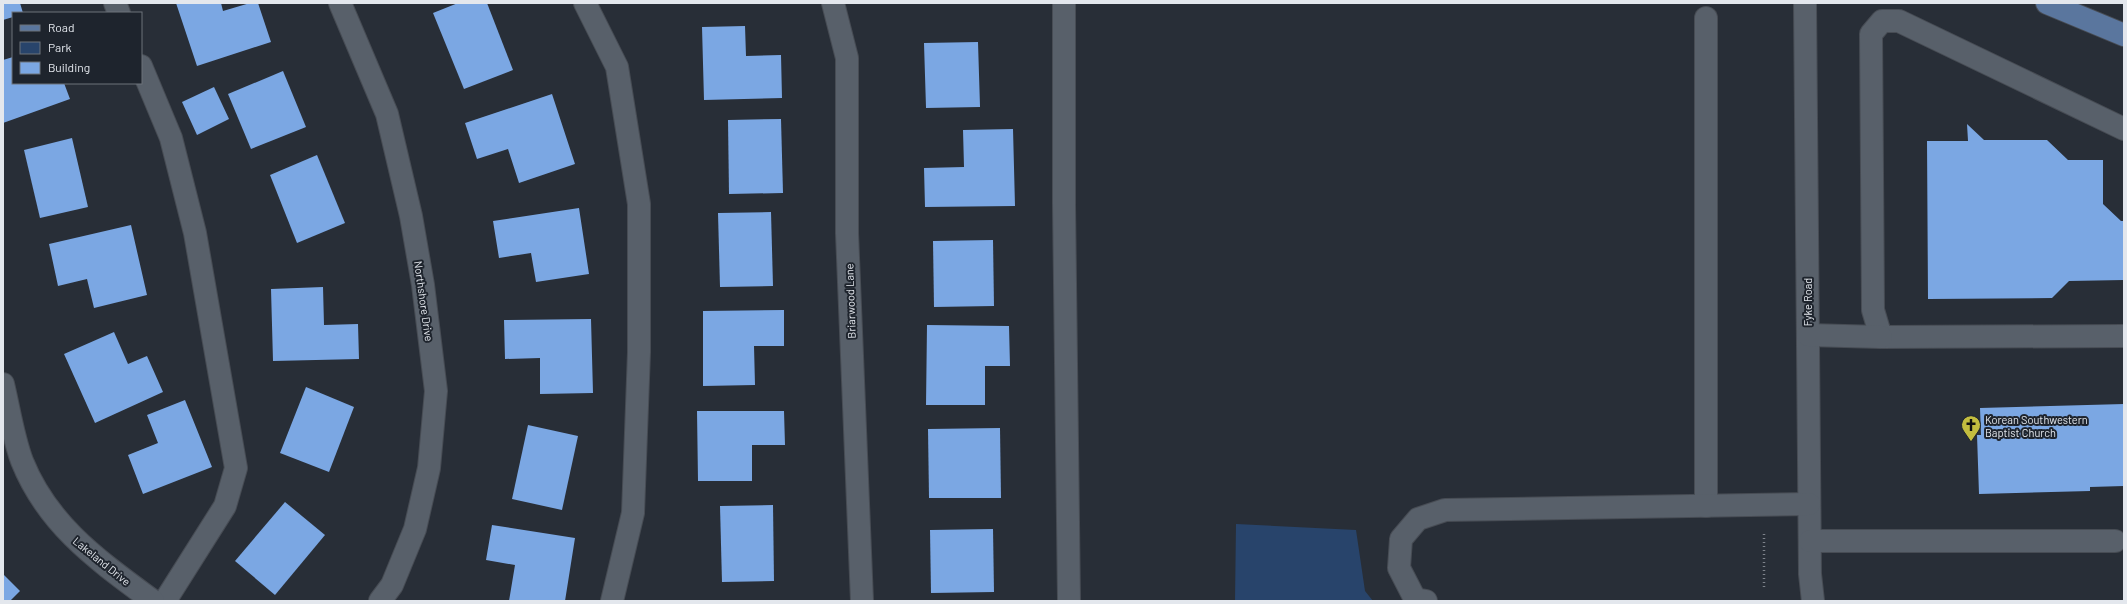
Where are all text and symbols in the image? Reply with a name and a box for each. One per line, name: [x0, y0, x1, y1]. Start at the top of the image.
legend: [12, 12, 142, 84]
text: Road: [48, 20, 75, 34]
text: Park: [48, 40, 72, 54]
text: Building: [48, 60, 90, 74]
street label: Northshore Drive: [412, 260, 436, 342]
street label: Briarwood Lane: [842, 263, 858, 339]
street label: Fyke Road: [1801, 278, 1814, 326]
place label: Korean Southwestern Baptist Church: [1985, 413, 2088, 439]
church icon: Korean Southwestern Baptist Church: [1960, 414, 1982, 442]
street label: Lakeland Drive: [71, 534, 133, 588]

